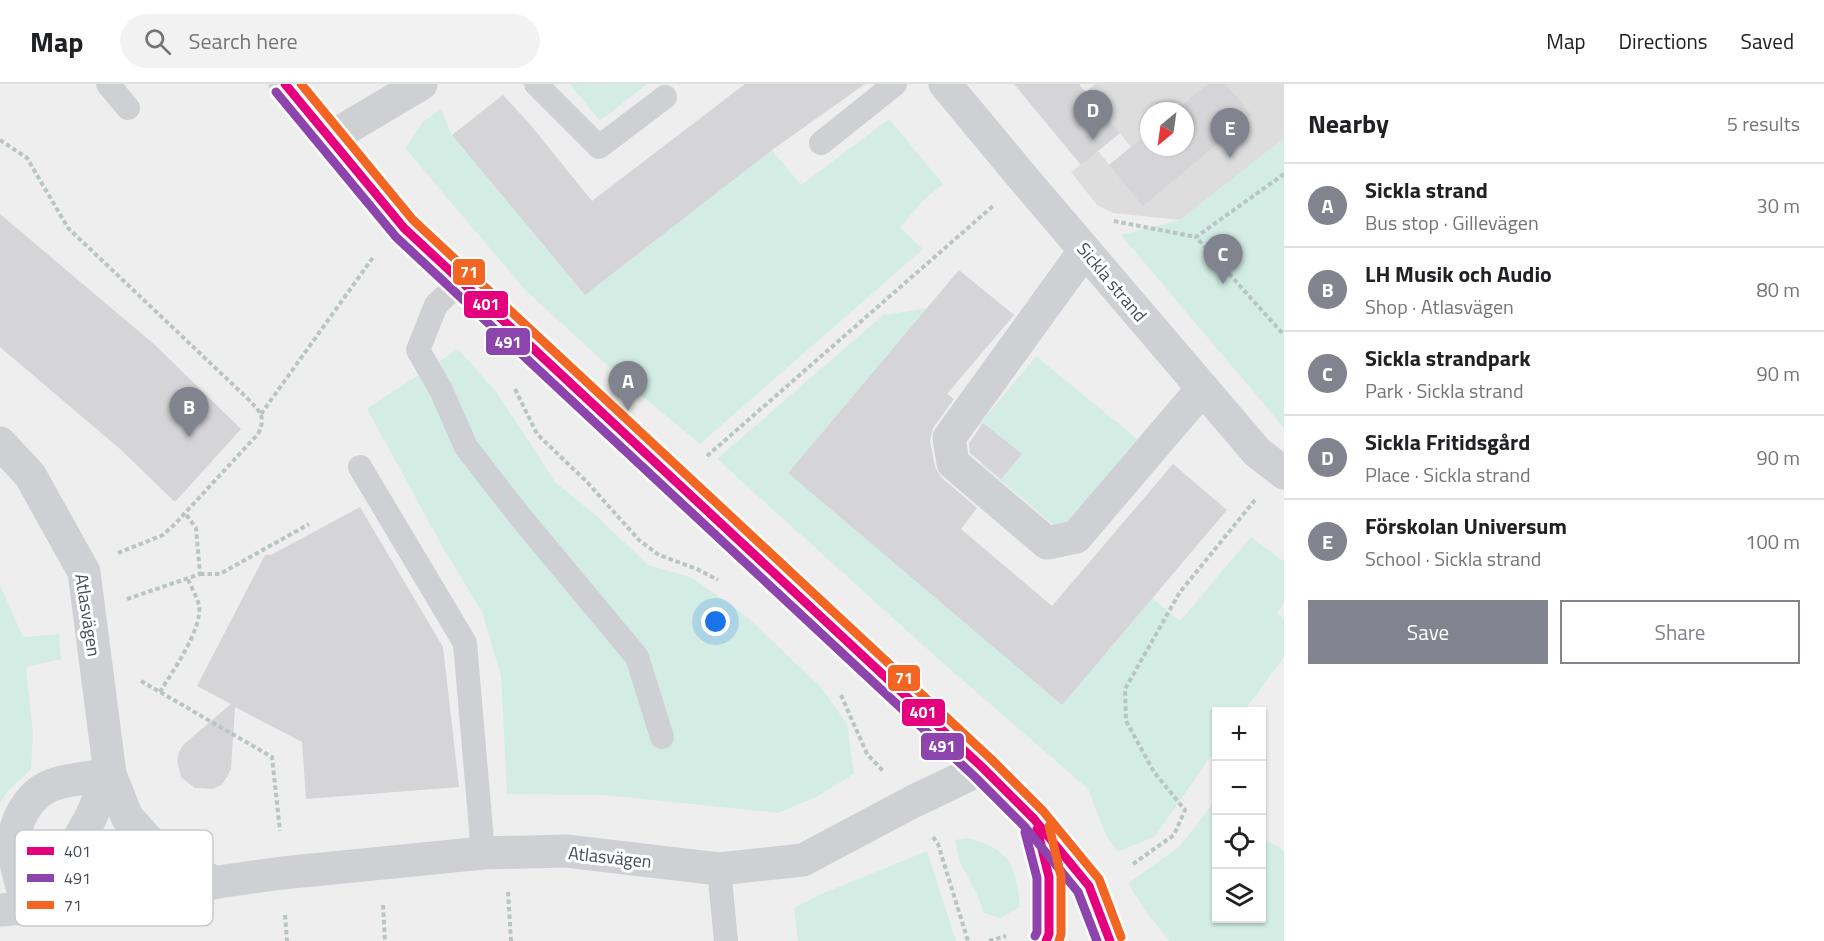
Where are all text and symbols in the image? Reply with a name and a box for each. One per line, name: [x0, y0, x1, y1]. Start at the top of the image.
search box: [120, 14, 540, 68]
text: Map: [30, 20, 84, 63]
text: Search here: [189, 24, 298, 58]
icon: search: [141, 25, 174, 58]
text: Map: [1546, 25, 1586, 57]
text: Directions: [1619, 25, 1708, 57]
text: Saved: [1741, 25, 1794, 57]
pin: D: [1074, 91, 1112, 140]
north arrow: [1140, 102, 1194, 156]
text: Nearby: [1308, 104, 1389, 143]
text: 5 results: [1727, 108, 1800, 139]
pin: E: [1210, 109, 1250, 158]
text: Sickla strand: [1365, 173, 1488, 207]
text: A: [1321, 190, 1334, 221]
text: 30 m: [1756, 190, 1800, 221]
text: Bus stop · Gillevägen: [1365, 207, 1539, 238]
pin: C: [1204, 234, 1242, 284]
street label: Sickla strand: [1071, 236, 1153, 328]
text: LH Musik och Audio: [1365, 257, 1552, 291]
line badge: 71: [452, 258, 486, 286]
text: 71: [460, 260, 478, 284]
text: B: [1321, 274, 1334, 305]
text: 80 m: [1756, 274, 1800, 305]
line badge: 401: [463, 290, 509, 319]
text: Shop · Atlasvägen: [1365, 291, 1514, 322]
text: 401: [473, 292, 499, 316]
line badge: 491: [485, 327, 531, 356]
text: 491: [495, 330, 521, 354]
text: Sickla strandpark: [1365, 341, 1531, 375]
text: C: [1322, 358, 1333, 389]
text: 90 m: [1756, 358, 1800, 389]
pin: A: [608, 362, 648, 411]
text: Park · Sickla strand: [1365, 375, 1524, 406]
pin: B: [170, 388, 208, 437]
text: Sickla Fritidsgård: [1365, 425, 1530, 459]
text: D: [1321, 442, 1334, 473]
text: 90 m: [1756, 442, 1800, 473]
text: Place · Sickla strand: [1365, 459, 1530, 490]
text: Förskolan Universum: [1365, 509, 1567, 543]
text: E: [1322, 526, 1333, 557]
text: 100 m: [1745, 526, 1800, 557]
text: School · Sickla strand: [1365, 543, 1541, 574]
street label: Atlasvägen: [68, 572, 108, 658]
button: Save: [1308, 600, 1548, 664]
button: Share: [1560, 600, 1800, 664]
your location: [701, 607, 730, 636]
line badge: 71: [887, 664, 921, 692]
text: 71: [895, 666, 913, 690]
line badge: 401: [901, 698, 946, 727]
text: 401: [910, 700, 936, 724]
map controls: [1212, 707, 1266, 923]
button: +: [1212, 707, 1266, 761]
line badge: 491: [920, 732, 965, 761]
text: 491: [929, 734, 955, 758]
button: −: [1212, 761, 1266, 815]
button: locate: [1212, 815, 1266, 869]
legend: [15, 830, 213, 926]
text: 401: [64, 839, 91, 863]
street label: Atlasvägen: [567, 839, 653, 875]
text: 491: [64, 866, 91, 890]
button: layers: [1212, 869, 1266, 923]
text: 71: [64, 893, 82, 917]

